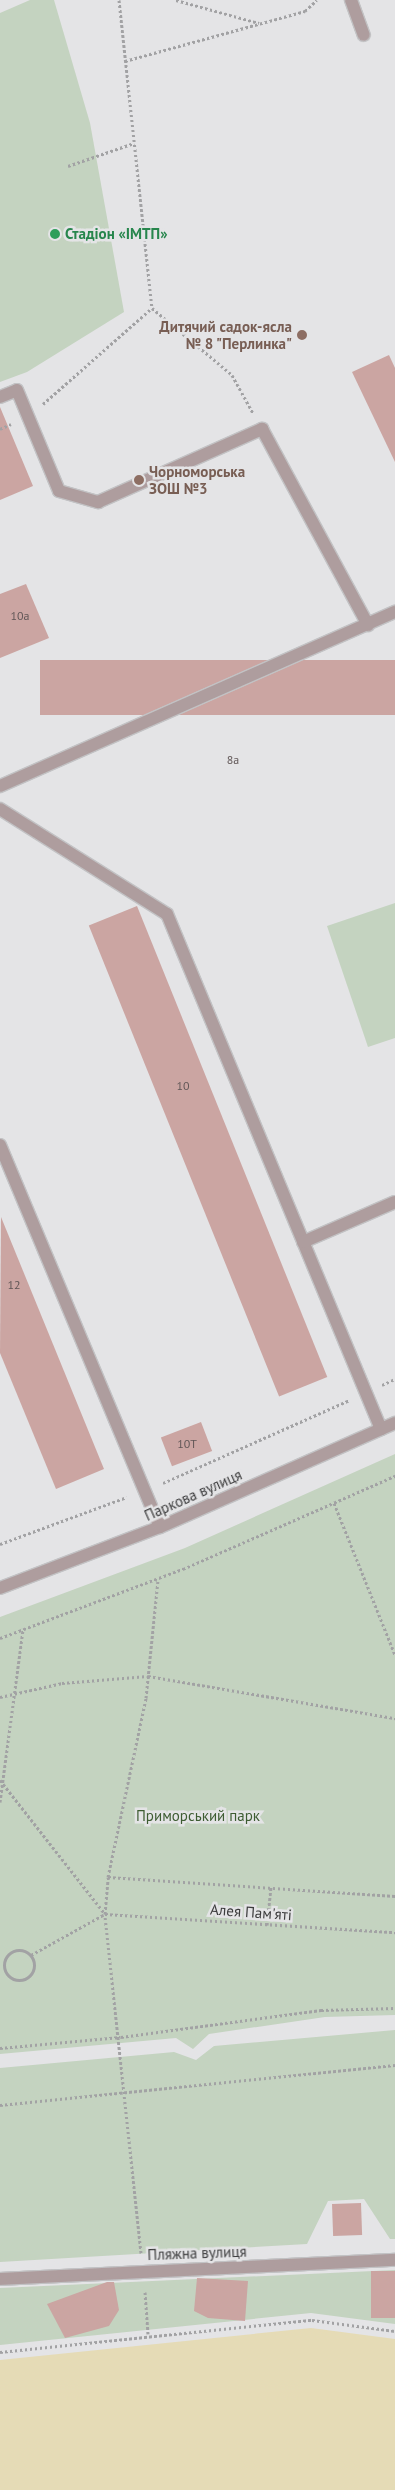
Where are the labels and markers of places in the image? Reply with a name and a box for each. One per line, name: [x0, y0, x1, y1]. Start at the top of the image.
place label: Стадіон «ІМТП»: [65, 225, 168, 243]
marker: Стадіон «ІМТП»: [49, 228, 61, 240]
place label: Дитячий садок-ясла № 8 "Перлинка": [159, 317, 292, 352]
marker: Дитячий садок-ясла № 8 "Перлинка": [296, 329, 308, 341]
place label: Чорноморська ЗОШ №3: [149, 462, 245, 497]
marker: Чорноморська ЗОШ №3: [133, 474, 145, 486]

